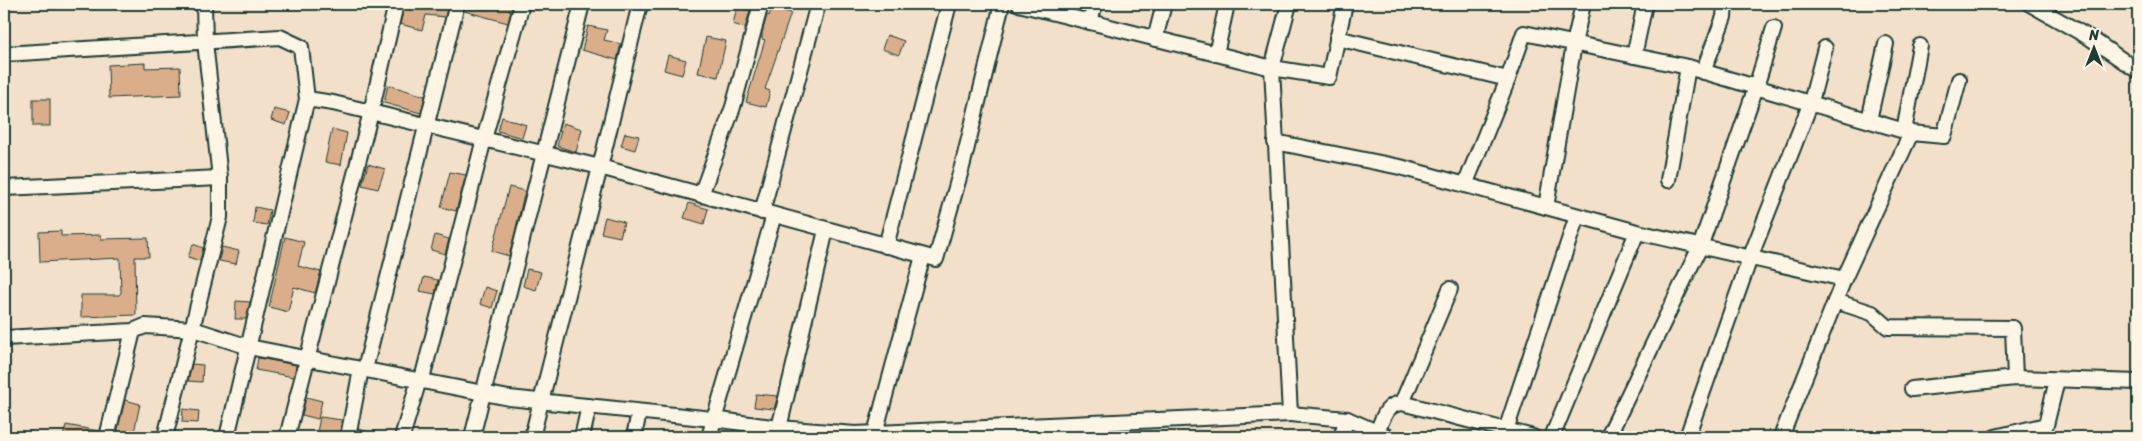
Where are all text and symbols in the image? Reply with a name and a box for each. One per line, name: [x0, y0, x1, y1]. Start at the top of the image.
north arrow: [2070, 22, 2120, 72]
text: N: [2088, 23, 2099, 48]

